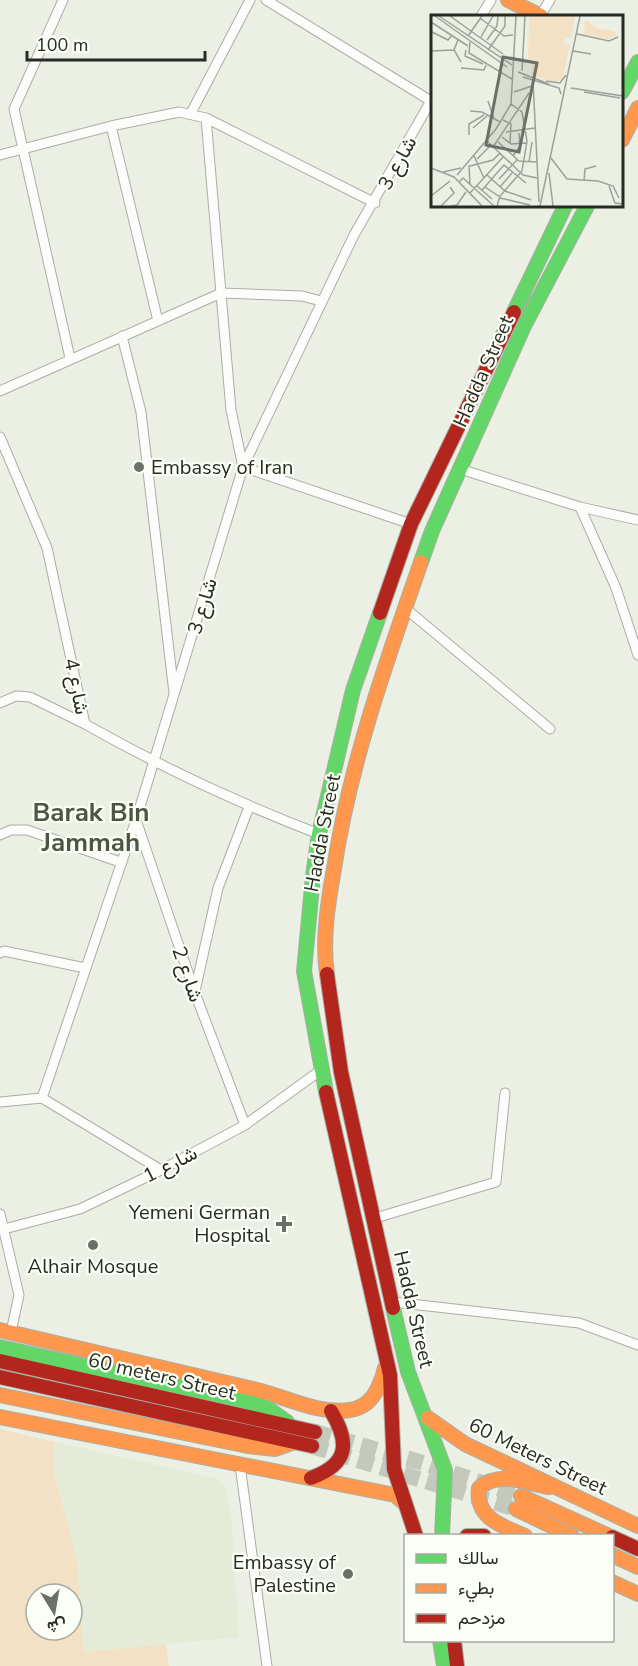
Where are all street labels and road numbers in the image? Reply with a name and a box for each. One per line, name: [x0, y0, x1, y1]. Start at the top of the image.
street label: شارع 3: [372, 132, 423, 195]
street label: Hadda Street: [447, 310, 520, 431]
street label: شارع 3: [181, 575, 224, 638]
street label: شارع 4: [57, 655, 96, 717]
street label: Hadda Street: [298, 771, 347, 894]
street label: شارع 2: [165, 943, 210, 1006]
street label: شارع 1: [139, 1139, 202, 1189]
street label: Hadda Street: [387, 1248, 440, 1371]
street label: 60 meters Street: [85, 1346, 239, 1407]
street label: 60 Meters Street: [464, 1411, 612, 1502]

